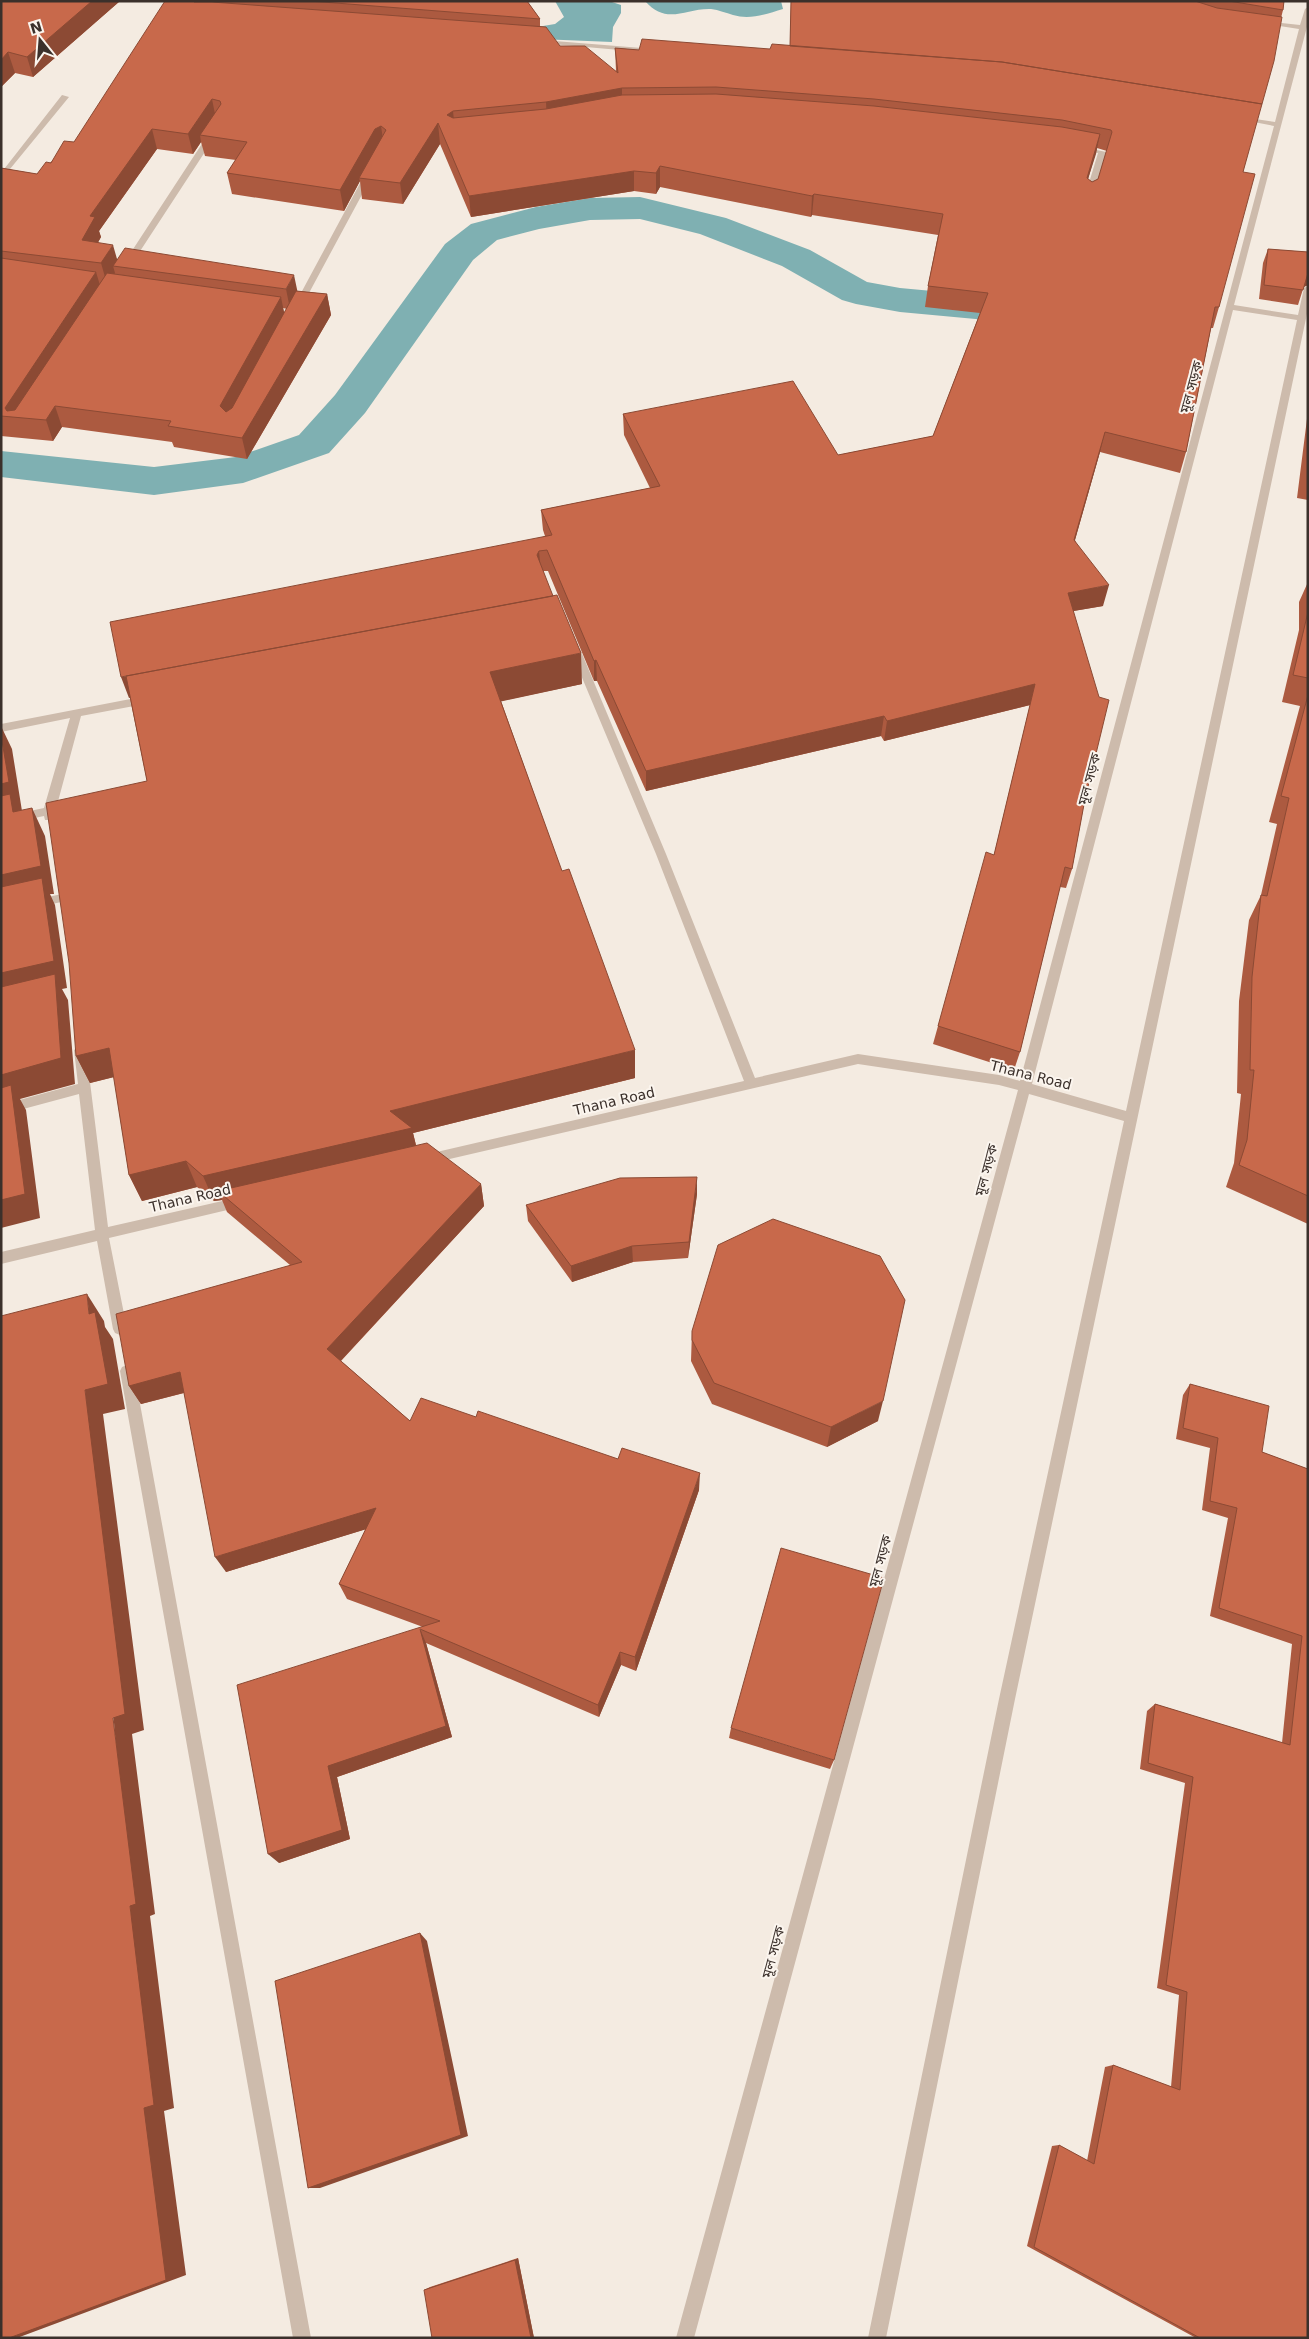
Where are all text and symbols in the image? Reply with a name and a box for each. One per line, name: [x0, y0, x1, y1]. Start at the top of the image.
north arrow: [15, 15, 65, 65]
text: N: [28, 18, 44, 37]
street label: মূল সড়ক: [1176, 359, 1207, 416]
street label: মূল সড়ক: [1074, 751, 1105, 808]
street label: Thana Road: [988, 1057, 1073, 1093]
street label: Thana Road: [571, 1084, 656, 1118]
street label: মূল সড়ক: [971, 1142, 1002, 1199]
street label: Thana Road: [147, 1181, 232, 1215]
street label: মূল সড়ক: [865, 1533, 896, 1590]
street label: মূল সড়ক: [758, 1924, 789, 1981]

